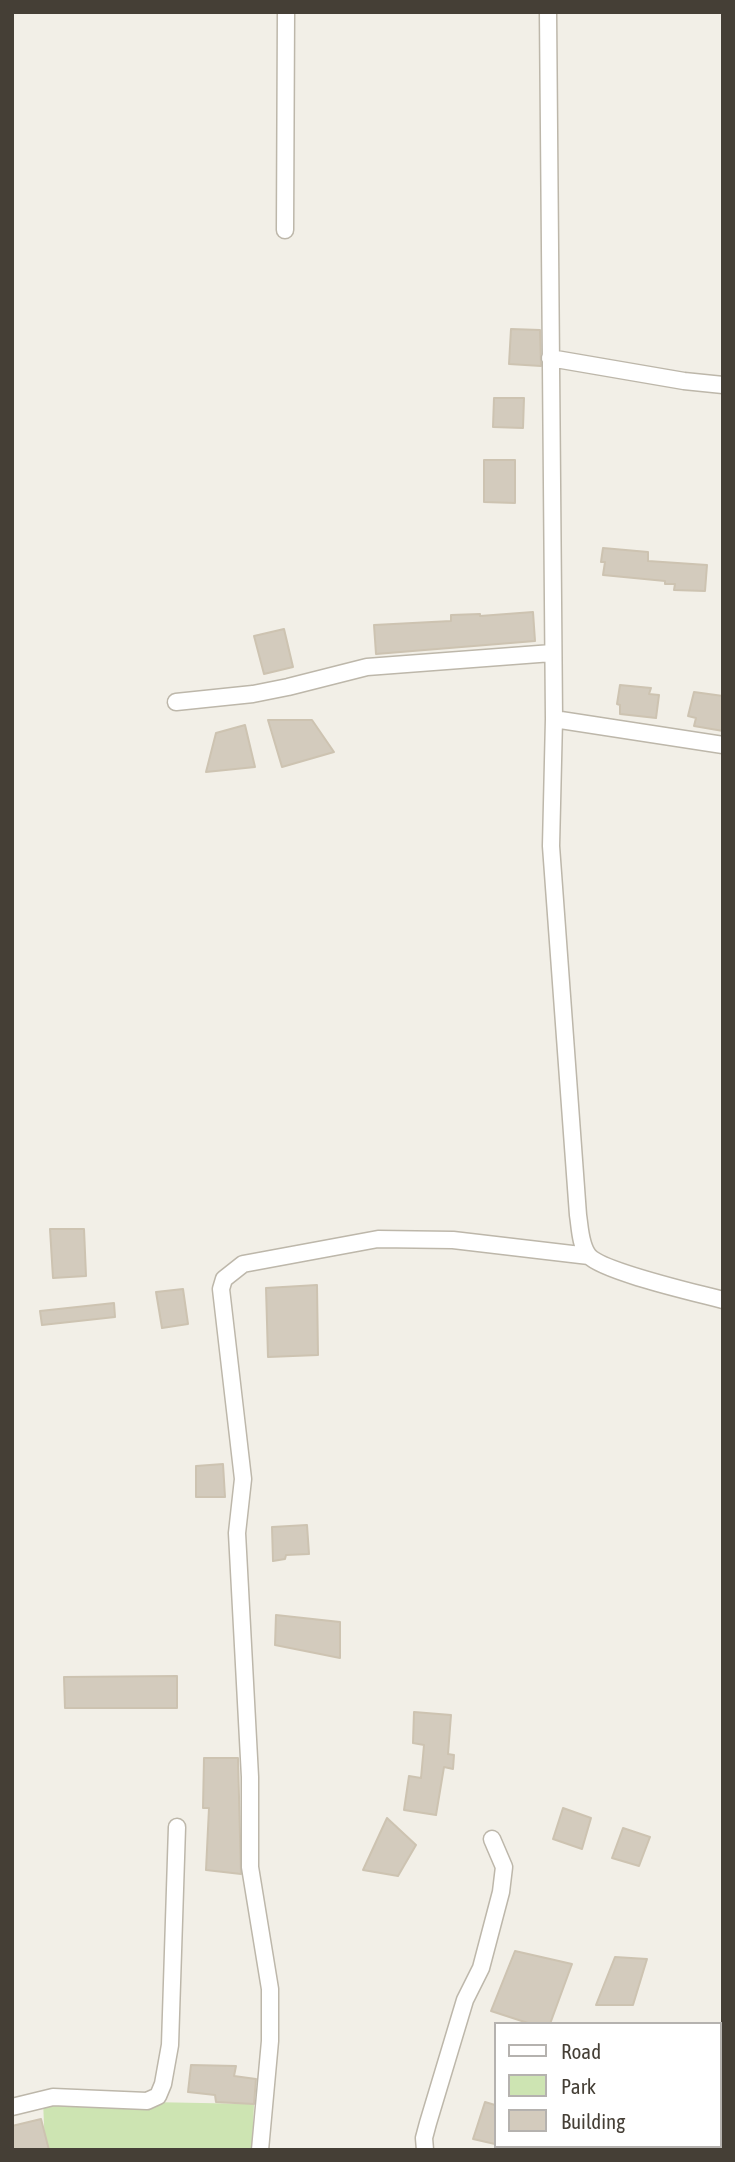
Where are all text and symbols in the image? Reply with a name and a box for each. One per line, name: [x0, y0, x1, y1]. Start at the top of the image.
legend: [494, 2022, 721, 2148]
text: Road: [561, 2039, 601, 2063]
text: Park: [561, 2074, 596, 2098]
text: Building: [561, 2109, 625, 2133]

